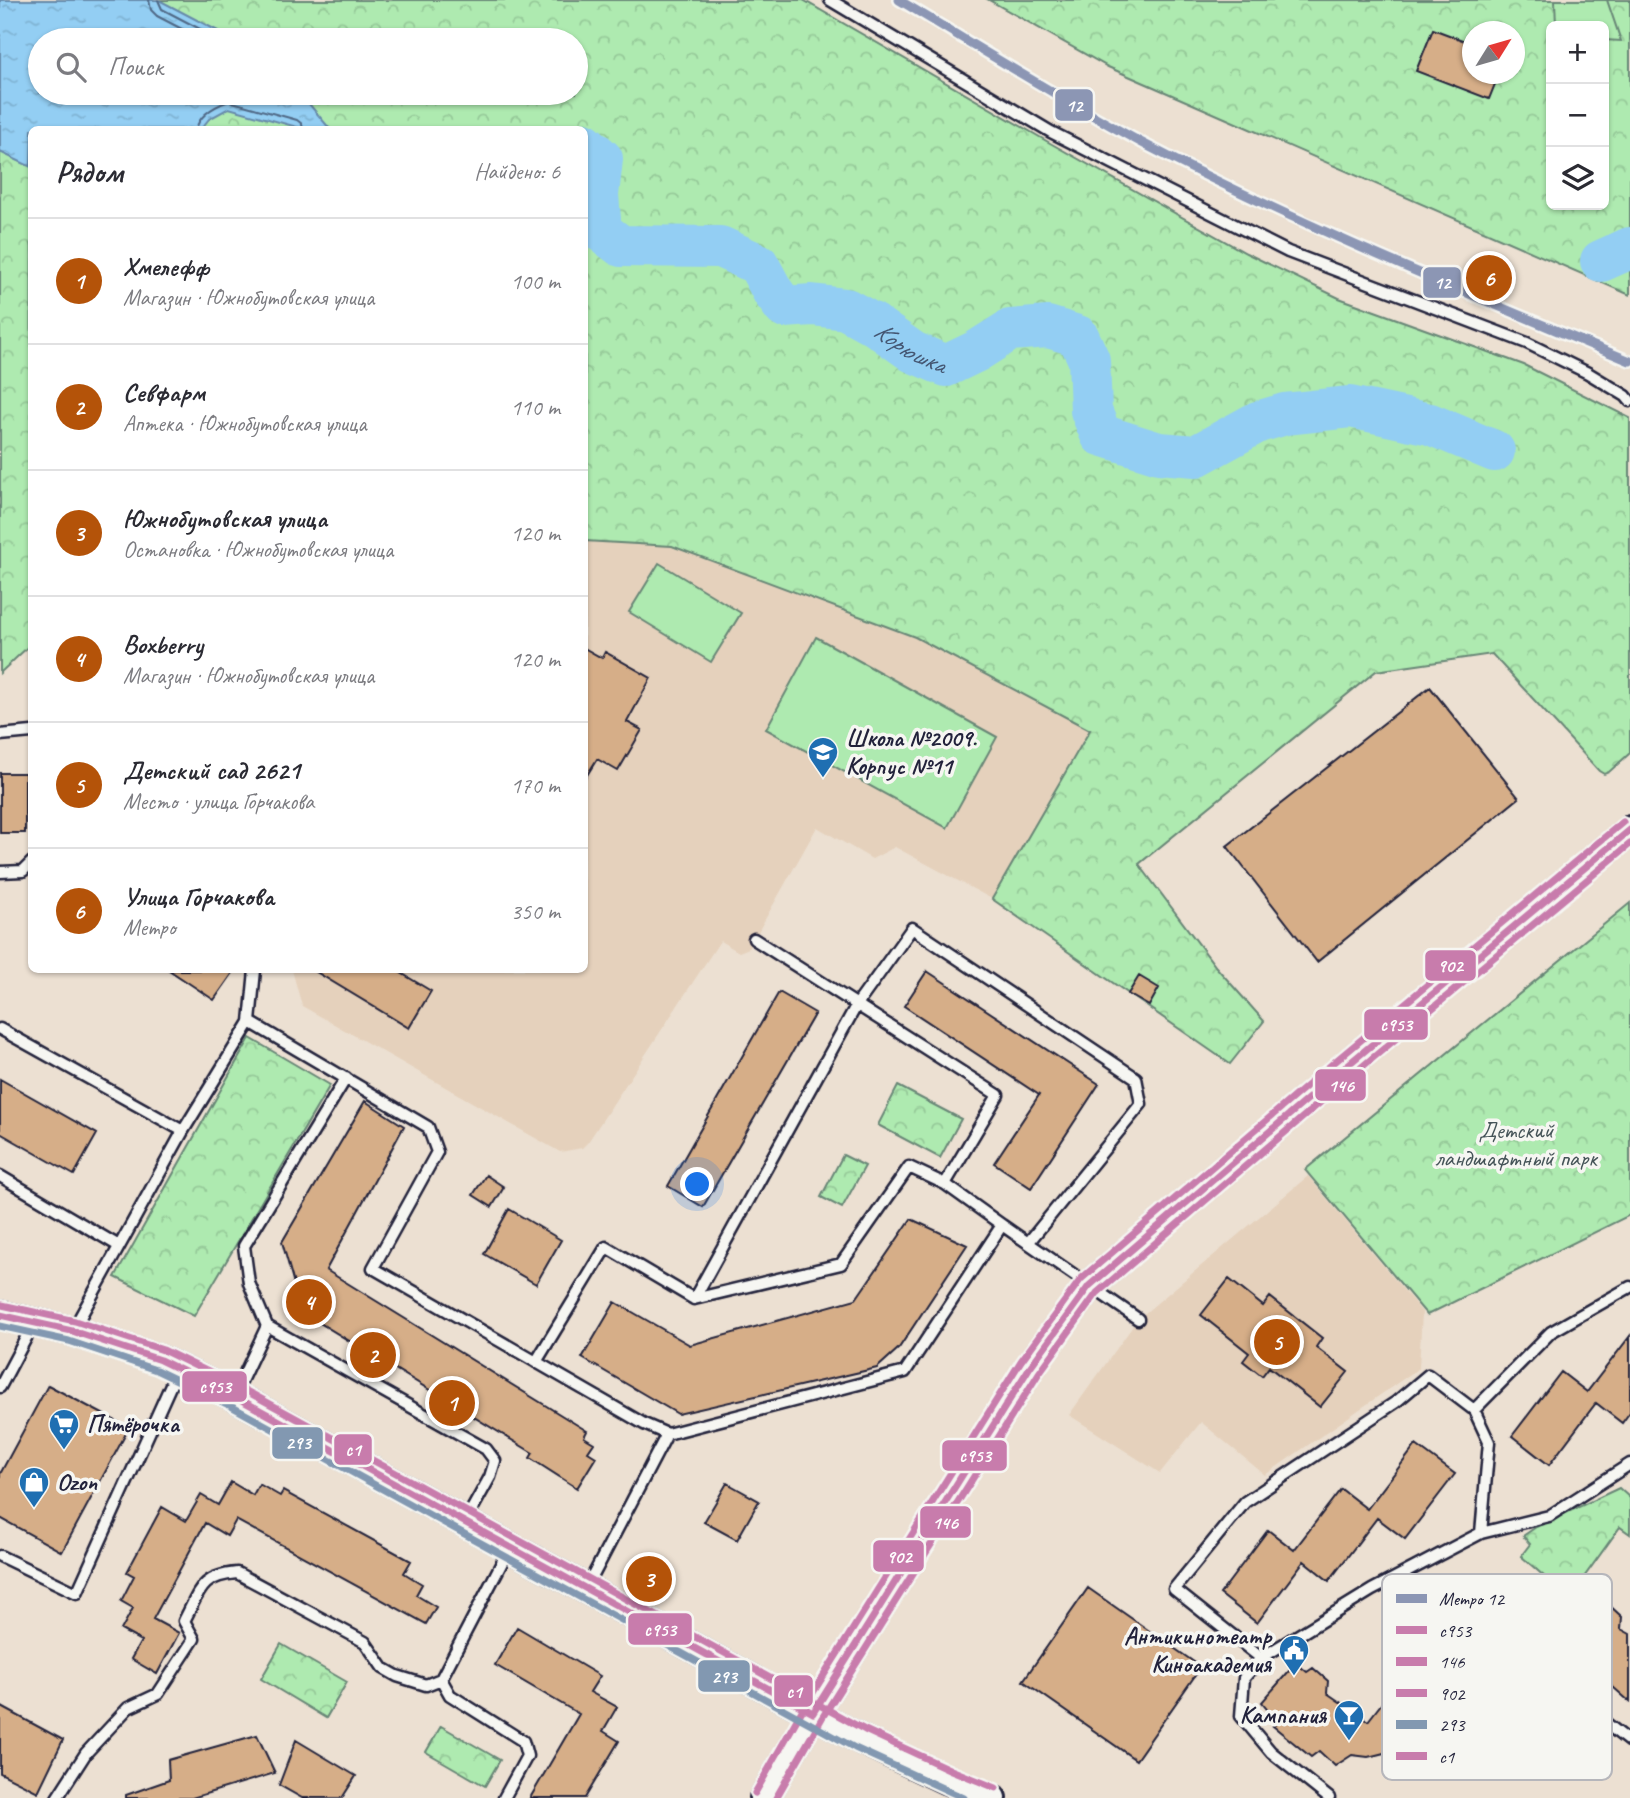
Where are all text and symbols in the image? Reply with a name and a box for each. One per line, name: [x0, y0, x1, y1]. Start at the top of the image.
north arrow: [1462, 21, 1525, 84]
map controls: [1546, 21, 1609, 210]
button: +: [1546, 21, 1609, 84]
search box: [28, 28, 588, 105]
icon: search: [52, 48, 90, 86]
text: Поиск: [108, 50, 163, 83]
button: −: [1546, 84, 1609, 147]
line badge: 12: [1054, 88, 1094, 122]
text: 12: [1065, 94, 1085, 118]
button: layers: [1546, 147, 1609, 210]
text: Рядом: [56, 153, 123, 191]
text: Найдено: 6: [474, 157, 560, 186]
text: Хмелефф: [123, 250, 209, 283]
pin: 6: [1466, 252, 1512, 304]
line badge: 12: [1422, 266, 1462, 299]
text: 1: [74, 267, 84, 296]
text: 100 m: [511, 267, 560, 296]
text: 12: [1433, 271, 1453, 295]
text: Магазин · Южнобутовская улица: [123, 283, 374, 312]
water label: Корюшка: [868, 314, 954, 382]
text: Севфарм: [123, 376, 205, 409]
text: 2: [74, 393, 84, 422]
text: 110 m: [511, 393, 560, 422]
text: Аптека · Южнобутовская улица: [123, 409, 367, 438]
text: Южнобутовская улица: [123, 502, 327, 535]
text: 3: [74, 519, 84, 548]
text: 120 m: [511, 519, 560, 548]
text: Остановка · Южнобутовская улица: [123, 535, 393, 564]
text: Boxberry: [123, 628, 203, 661]
text: 4: [74, 645, 84, 674]
text: 120 m: [511, 645, 560, 674]
text: Магазин · Южнобутовская улица: [123, 661, 374, 690]
place label: Школа №2009. Корпус №11: [846, 723, 978, 781]
school or university icon: Школа №2009. Корпус №11: [806, 735, 840, 779]
text: Детский сад 2621: [123, 754, 300, 787]
text: 5: [74, 771, 84, 800]
text: 170 m: [511, 771, 560, 800]
text: Место · улица Горчакова: [123, 787, 314, 816]
text: Улица Горчакова: [123, 880, 274, 913]
text: 6: [74, 897, 84, 926]
text: 350 m: [511, 897, 560, 926]
text: Метро: [123, 913, 176, 942]
line badge: 902: [1424, 949, 1477, 982]
text: 902: [1437, 954, 1465, 978]
line badge: с953: [1363, 1008, 1429, 1041]
text: с953: [1380, 1013, 1414, 1037]
line badge: 146: [1314, 1068, 1367, 1102]
text: 146: [1328, 1074, 1356, 1098]
park label: Детский ландшафтный парк: [1435, 1115, 1599, 1173]
your location: [680, 1167, 714, 1201]
pin: 4: [286, 1276, 332, 1328]
pin: 5: [1254, 1316, 1300, 1368]
pin: 2: [350, 1329, 396, 1381]
line badge: с953: [181, 1370, 248, 1403]
text: с953: [199, 1375, 233, 1399]
pin: 1: [429, 1377, 475, 1429]
supermarket icon: Пятёрочка: [47, 1407, 81, 1451]
place label: Пятёрочка: [87, 1409, 180, 1439]
line badge: 293: [271, 1426, 324, 1460]
text: 293: [285, 1431, 313, 1455]
line badge: с1: [333, 1433, 373, 1466]
text: с1: [345, 1438, 363, 1462]
line badge: с953: [941, 1439, 1008, 1472]
text: с953: [959, 1444, 993, 1468]
shop icon: Ozon: [17, 1465, 51, 1509]
place label: Ozon: [57, 1467, 98, 1497]
line badge: 146: [919, 1505, 972, 1539]
text: 146: [932, 1511, 960, 1535]
line badge: 902: [872, 1539, 925, 1573]
text: 902: [886, 1545, 914, 1569]
pin: 3: [626, 1553, 672, 1605]
legend: [1382, 1574, 1612, 1780]
text: Метро 12: [1439, 1587, 1506, 1611]
line badge: с953: [627, 1612, 693, 1646]
text: с953: [644, 1618, 678, 1642]
text: с953: [1439, 1619, 1473, 1643]
place label: Антикинотеатр Киноакадемия: [1124, 1621, 1273, 1679]
public building icon: Антикинотеатр Киноакадемия: [1277, 1633, 1311, 1677]
text: 146: [1439, 1650, 1466, 1674]
line badge: 293: [697, 1659, 751, 1693]
text: 293: [711, 1665, 739, 1689]
line badge: с1: [773, 1674, 814, 1708]
text: с1: [786, 1680, 804, 1704]
text: 902: [1439, 1682, 1466, 1706]
bar icon: Кампания: [1332, 1698, 1366, 1742]
place label: Кампания: [1240, 1700, 1327, 1730]
text: 293: [1439, 1713, 1466, 1737]
text: с1: [1439, 1745, 1456, 1769]

